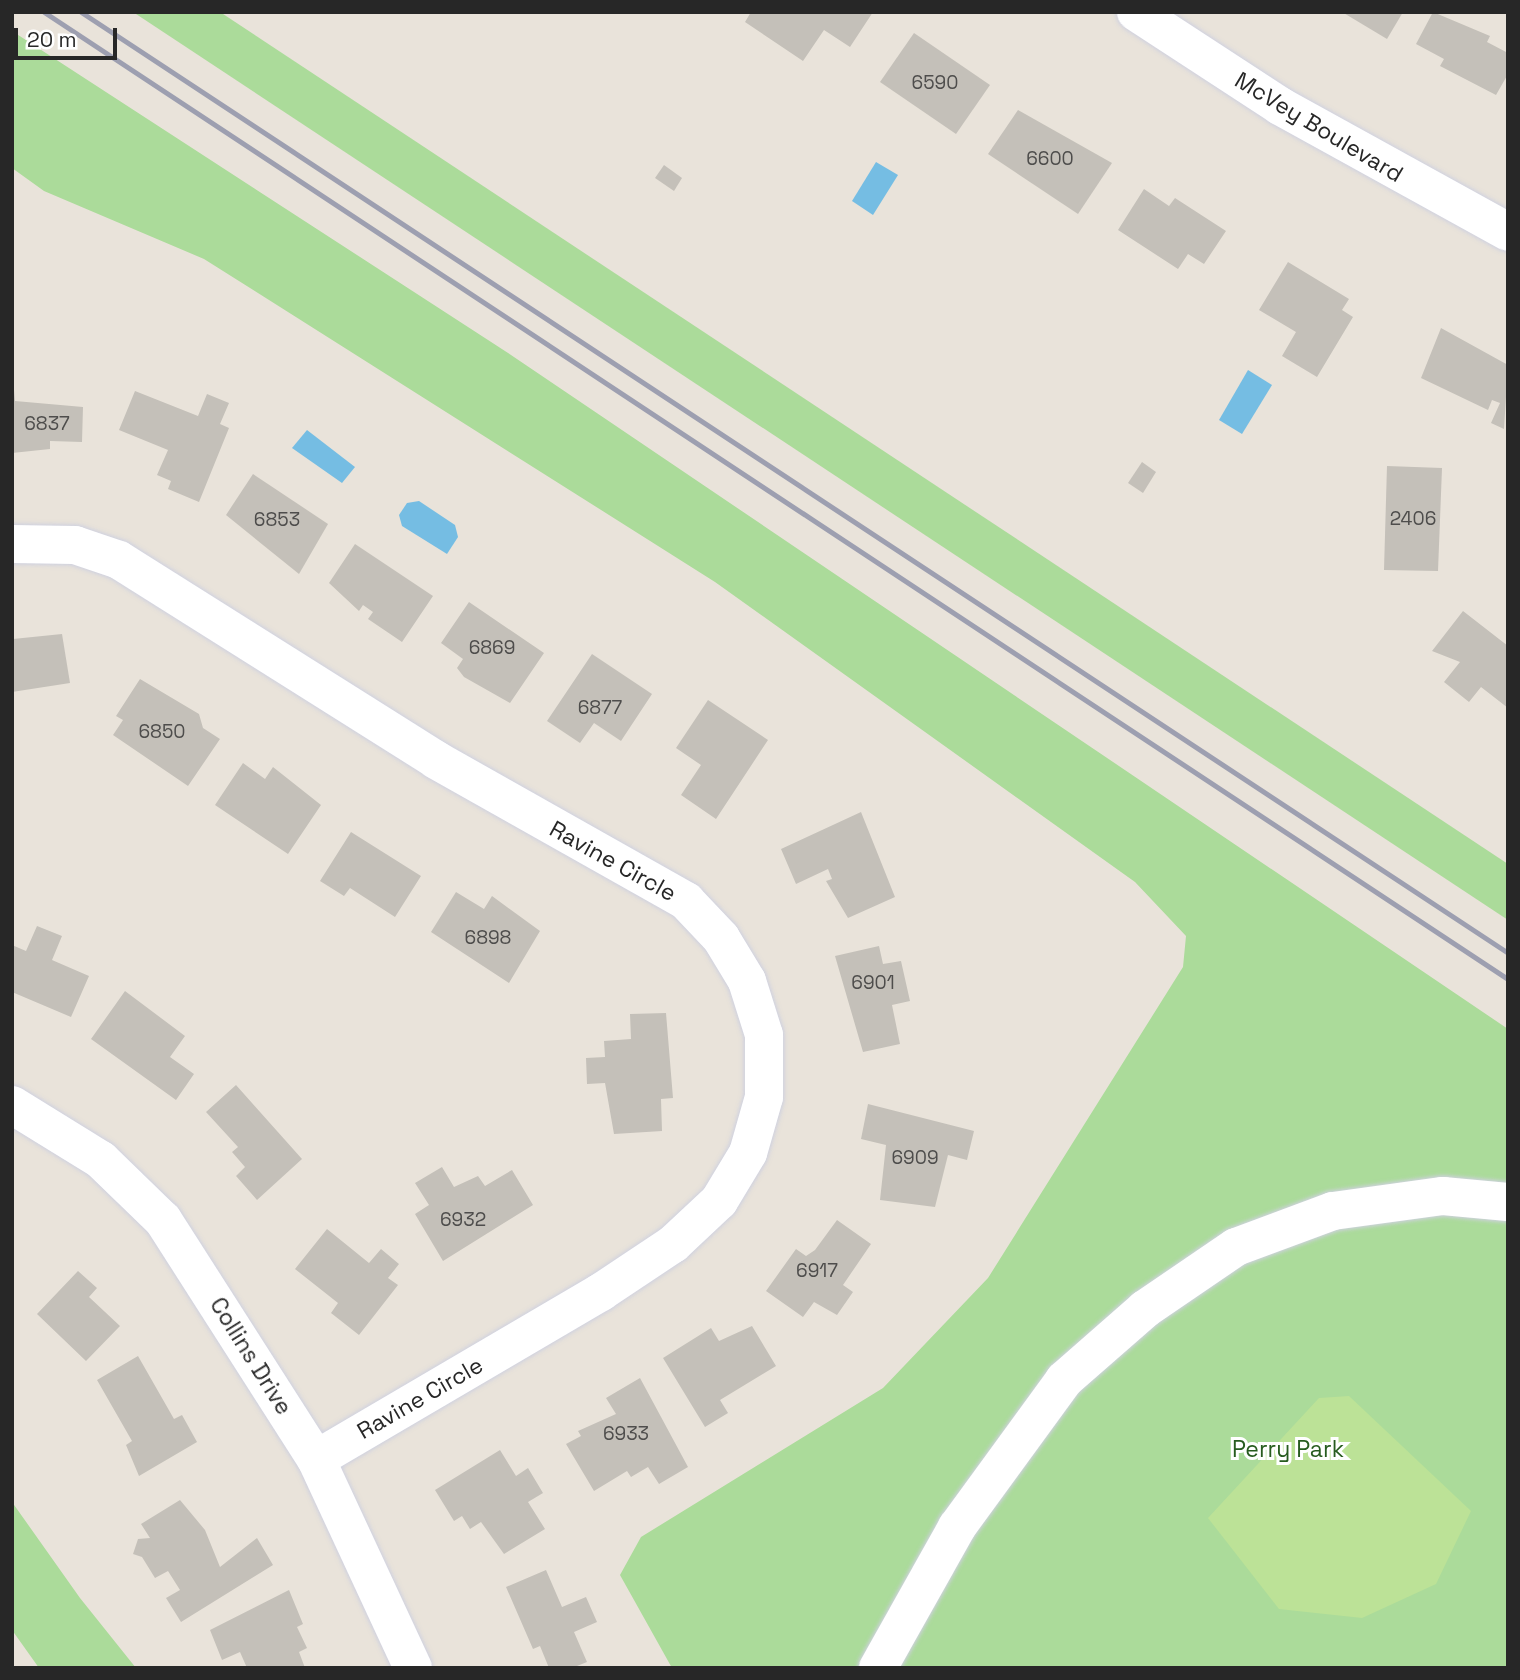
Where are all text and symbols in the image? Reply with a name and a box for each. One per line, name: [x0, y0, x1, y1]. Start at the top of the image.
scale bar: [18, 14, 121, 58]
text: 20 m: [27, 26, 77, 53]
street label: McVey Boulevard: [1230, 66, 1408, 188]
house number: 6590: [912, 72, 958, 94]
house number: 6600: [1026, 148, 1074, 170]
house number: 6837: [24, 413, 70, 435]
house number: 2406: [1390, 508, 1436, 530]
house number: 6853: [254, 509, 300, 531]
house number: 6869: [469, 637, 515, 659]
house number: 6877: [578, 697, 622, 719]
house number: 6850: [138, 721, 186, 743]
street label: Ravine Circle: [545, 815, 681, 907]
house number: 6898: [465, 927, 511, 949]
house number: 6901: [851, 972, 895, 994]
house number: 6909: [891, 1147, 939, 1169]
house number: 6932: [440, 1209, 486, 1231]
house number: 6917: [796, 1260, 838, 1282]
street label: Collins Drive: [204, 1292, 298, 1420]
street label: Ravine Circle: [352, 1351, 488, 1445]
house number: 6933: [603, 1423, 649, 1445]
park label: Perry Park: [1232, 1435, 1344, 1463]

